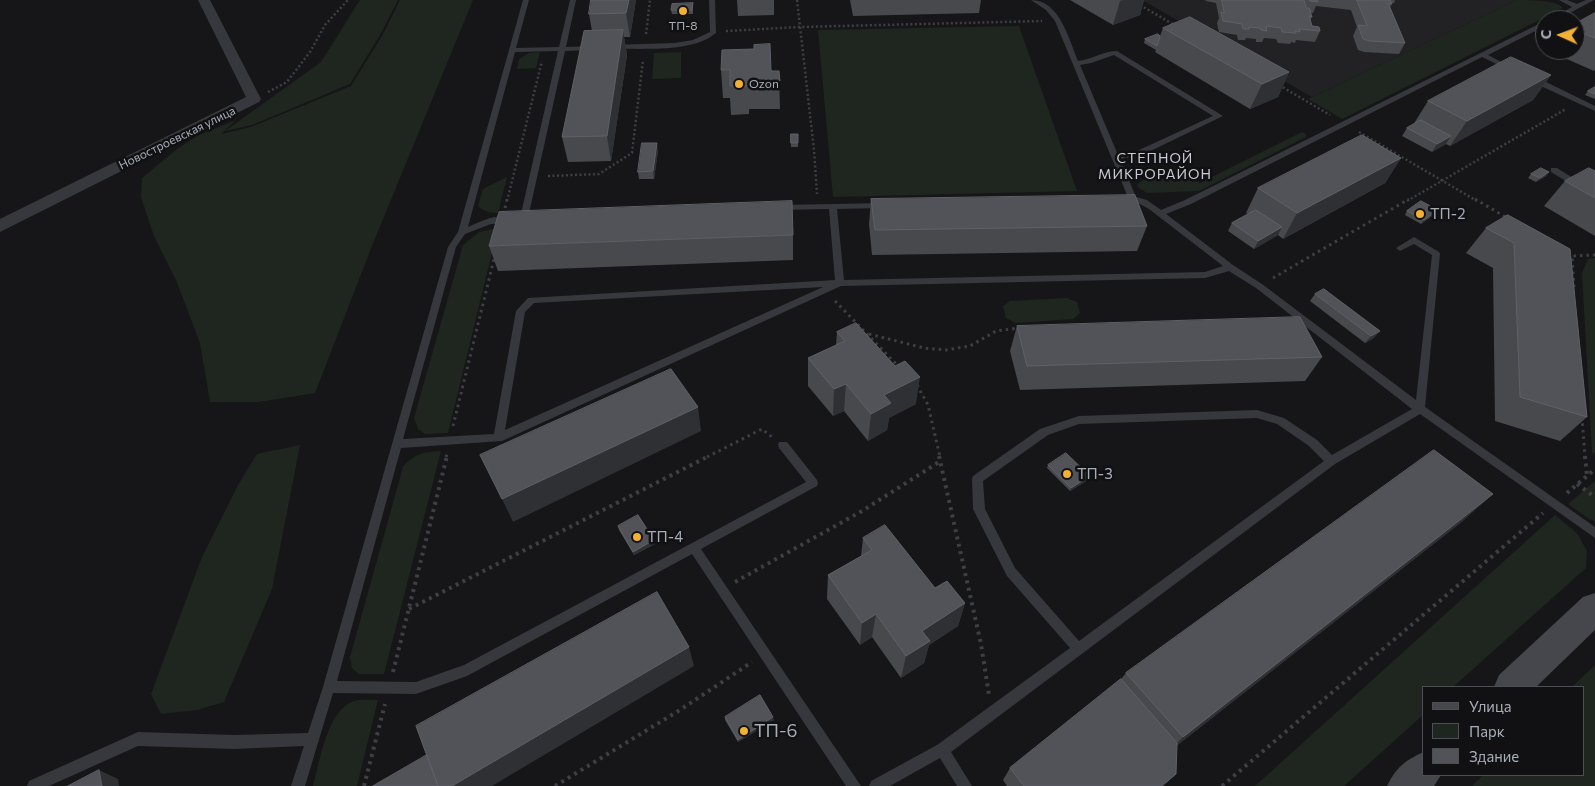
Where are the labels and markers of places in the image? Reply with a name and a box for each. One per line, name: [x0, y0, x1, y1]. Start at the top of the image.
marker: ТП-8: [677, 5, 689, 17]
place label: ТП-8: [668, 19, 698, 33]
place label: Ozon: [749, 77, 779, 91]
marker: Ozon: [733, 78, 745, 90]
place label: ТП-2: [1430, 205, 1465, 223]
marker: ТП-2: [1414, 208, 1426, 220]
place label: ТП-3: [1077, 465, 1113, 483]
marker: ТП-3: [1061, 468, 1073, 480]
place label: ТП-4: [647, 528, 683, 546]
marker: ТП-4: [631, 531, 643, 543]
place label: ТП-6: [754, 720, 798, 742]
marker: ТП-6: [738, 725, 750, 737]

